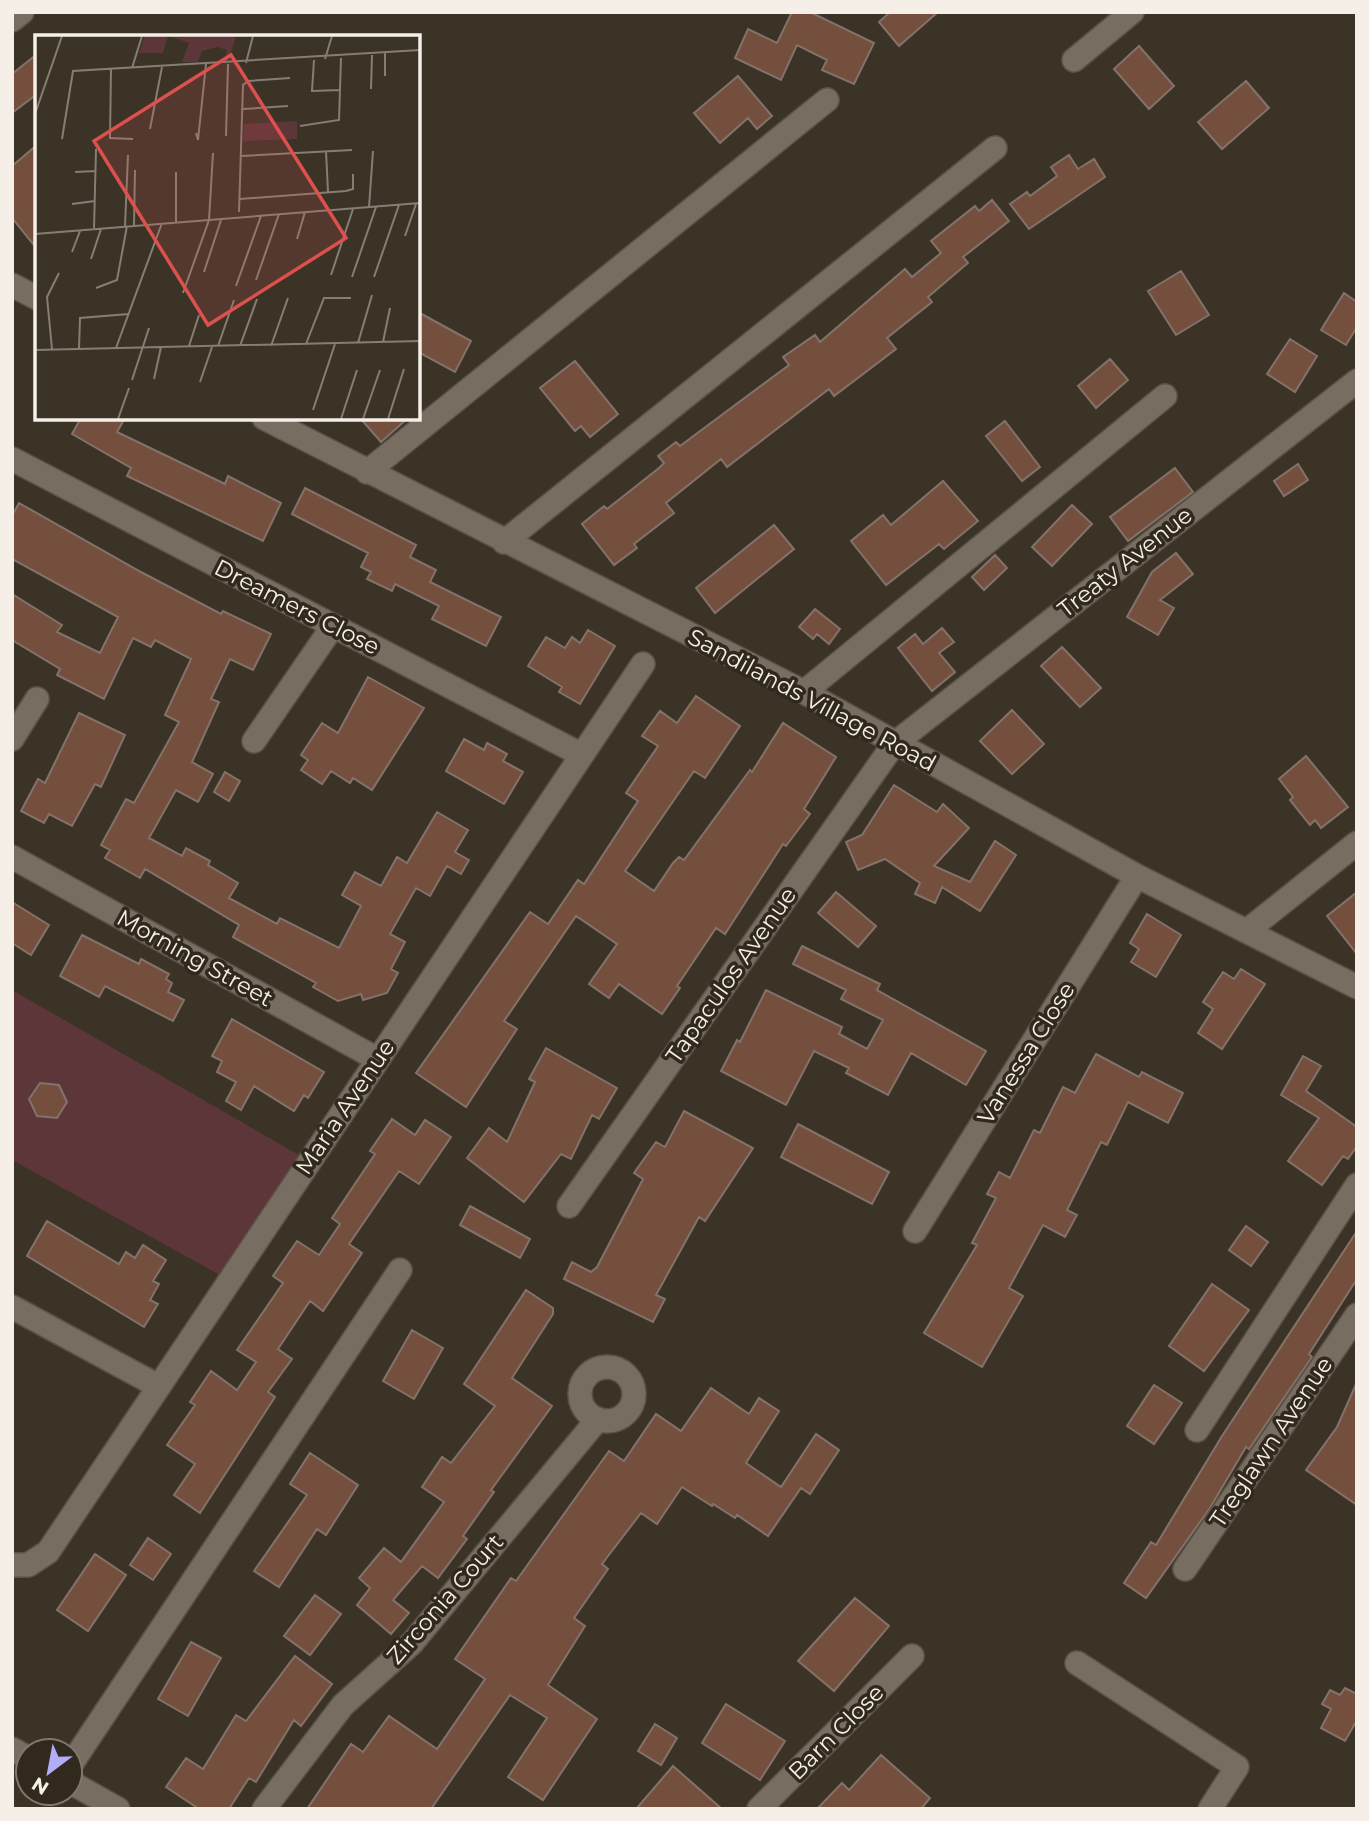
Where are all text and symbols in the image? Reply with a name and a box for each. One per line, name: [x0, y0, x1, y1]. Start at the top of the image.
inset map: [35, 35, 420, 420]
street label: Treaty Avenue: [1052, 501, 1198, 623]
street label: Dreamers Close: [210, 553, 384, 661]
street label: Sandilands Village Road: [683, 623, 941, 777]
street label: Tapaculos Avenue: [660, 882, 802, 1068]
street label: Morning Street: [112, 904, 278, 1012]
street label: Vanessa Close: [971, 977, 1081, 1129]
street label: Maria Avenue: [289, 1034, 401, 1180]
street label: Treglawn Avenue: [1204, 1351, 1338, 1533]
street label: Zirconia Court: [381, 1528, 509, 1670]
street label: Barn Close: [782, 1678, 890, 1786]
north arrow: [14, 1737, 84, 1807]
text: N: [28, 1772, 53, 1800]

